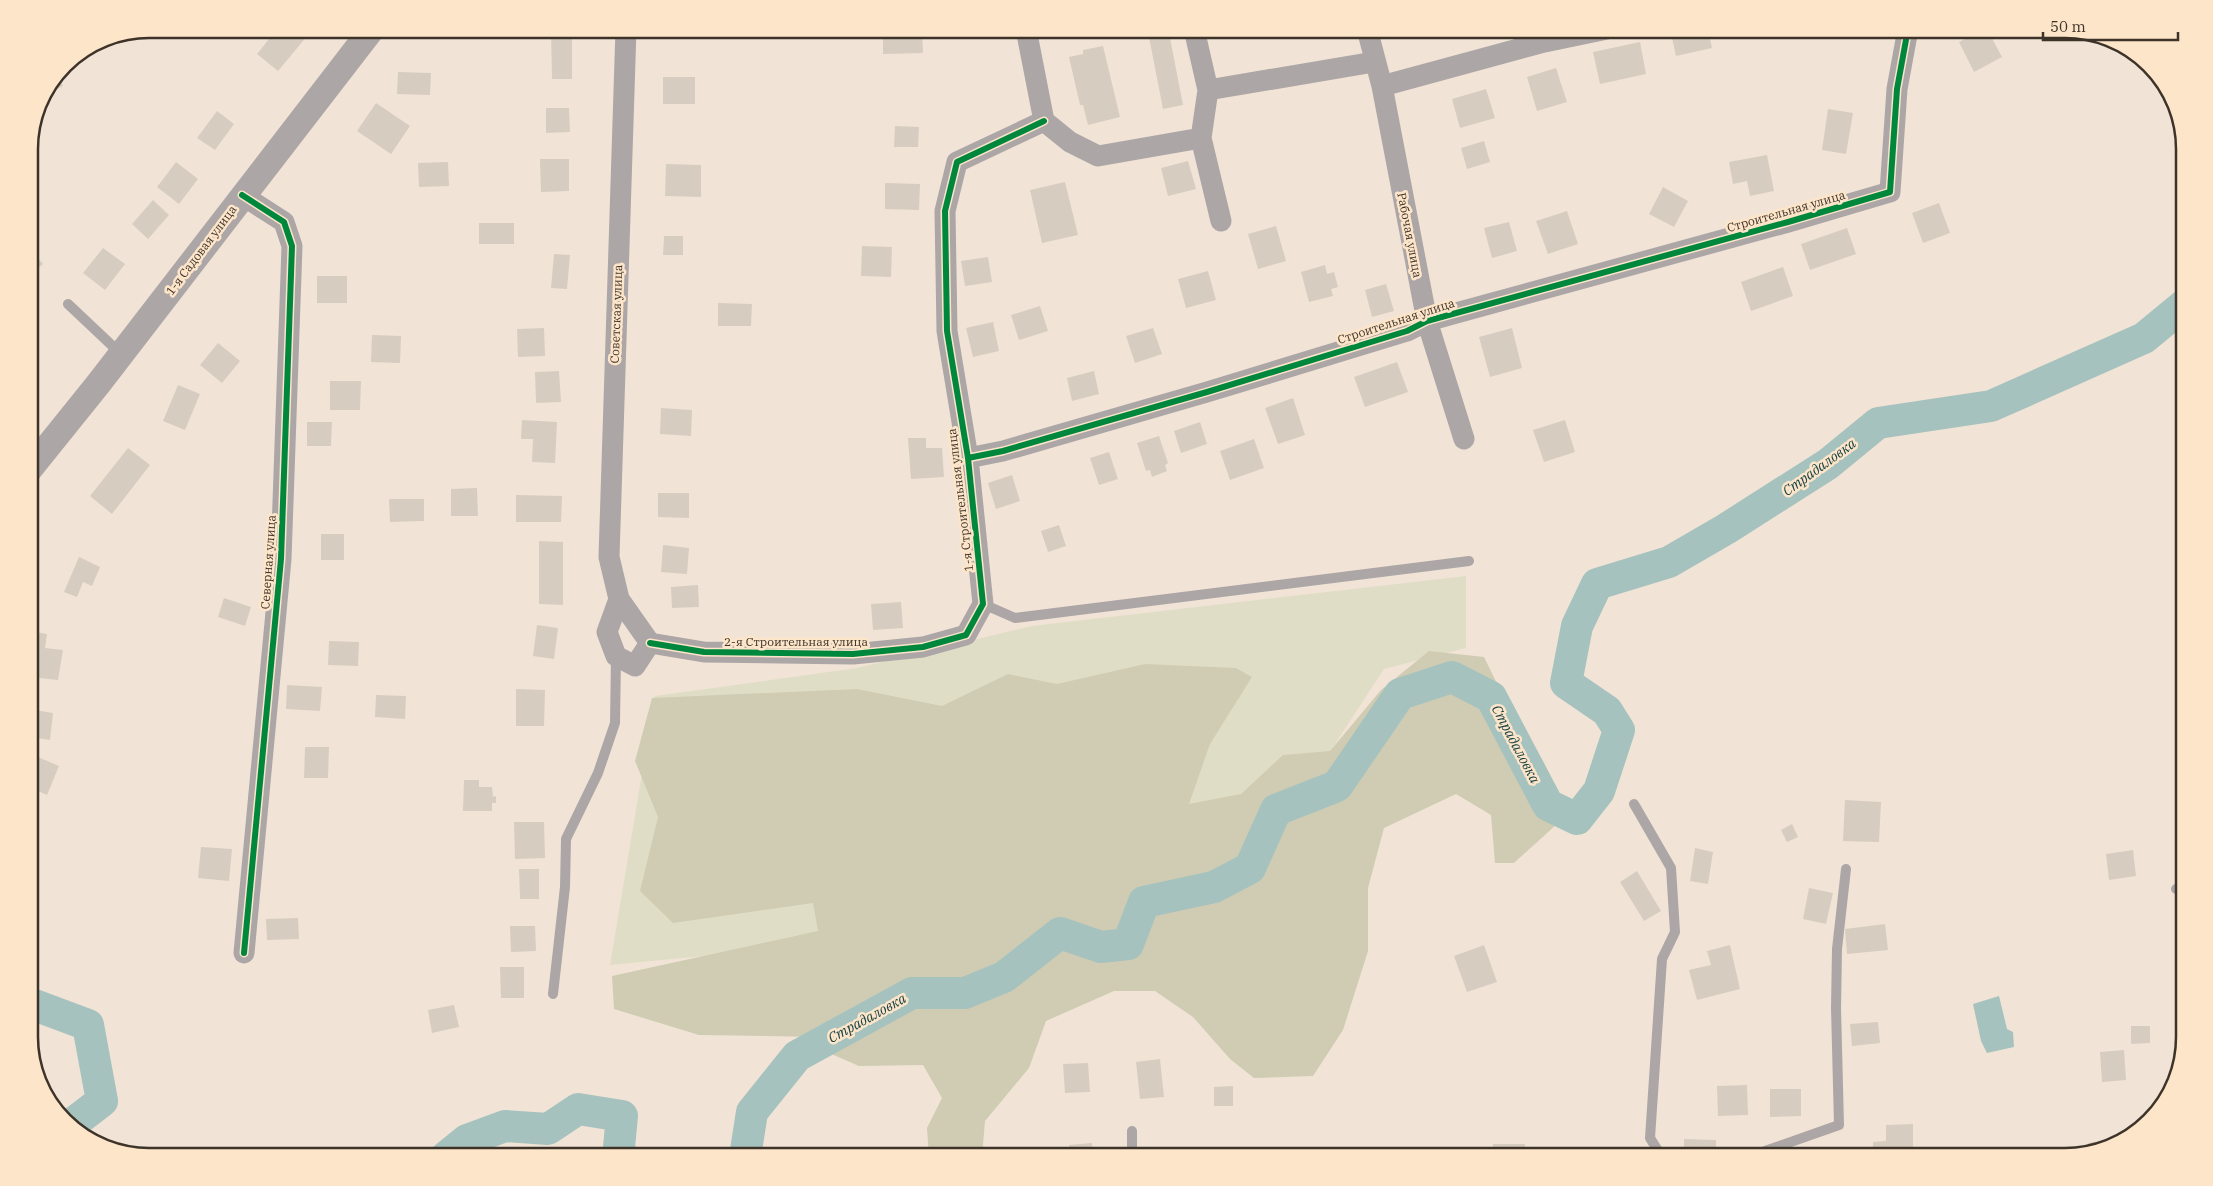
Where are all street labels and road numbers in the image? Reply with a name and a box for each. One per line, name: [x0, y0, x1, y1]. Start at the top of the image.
street label: Строительная улица: [1725, 187, 1847, 235]
street label: Рабочая улица: [1394, 191, 1426, 279]
street label: 1-я Садовая улица: [162, 202, 240, 298]
street label: Советская улица: [607, 264, 625, 364]
street label: Строительная улица: [1335, 295, 1457, 347]
street label: 1-я Строительная улица: [944, 427, 976, 572]
street label: Северная улица: [257, 514, 279, 610]
street label: 2-я Строительная улица: [724, 634, 869, 649]

